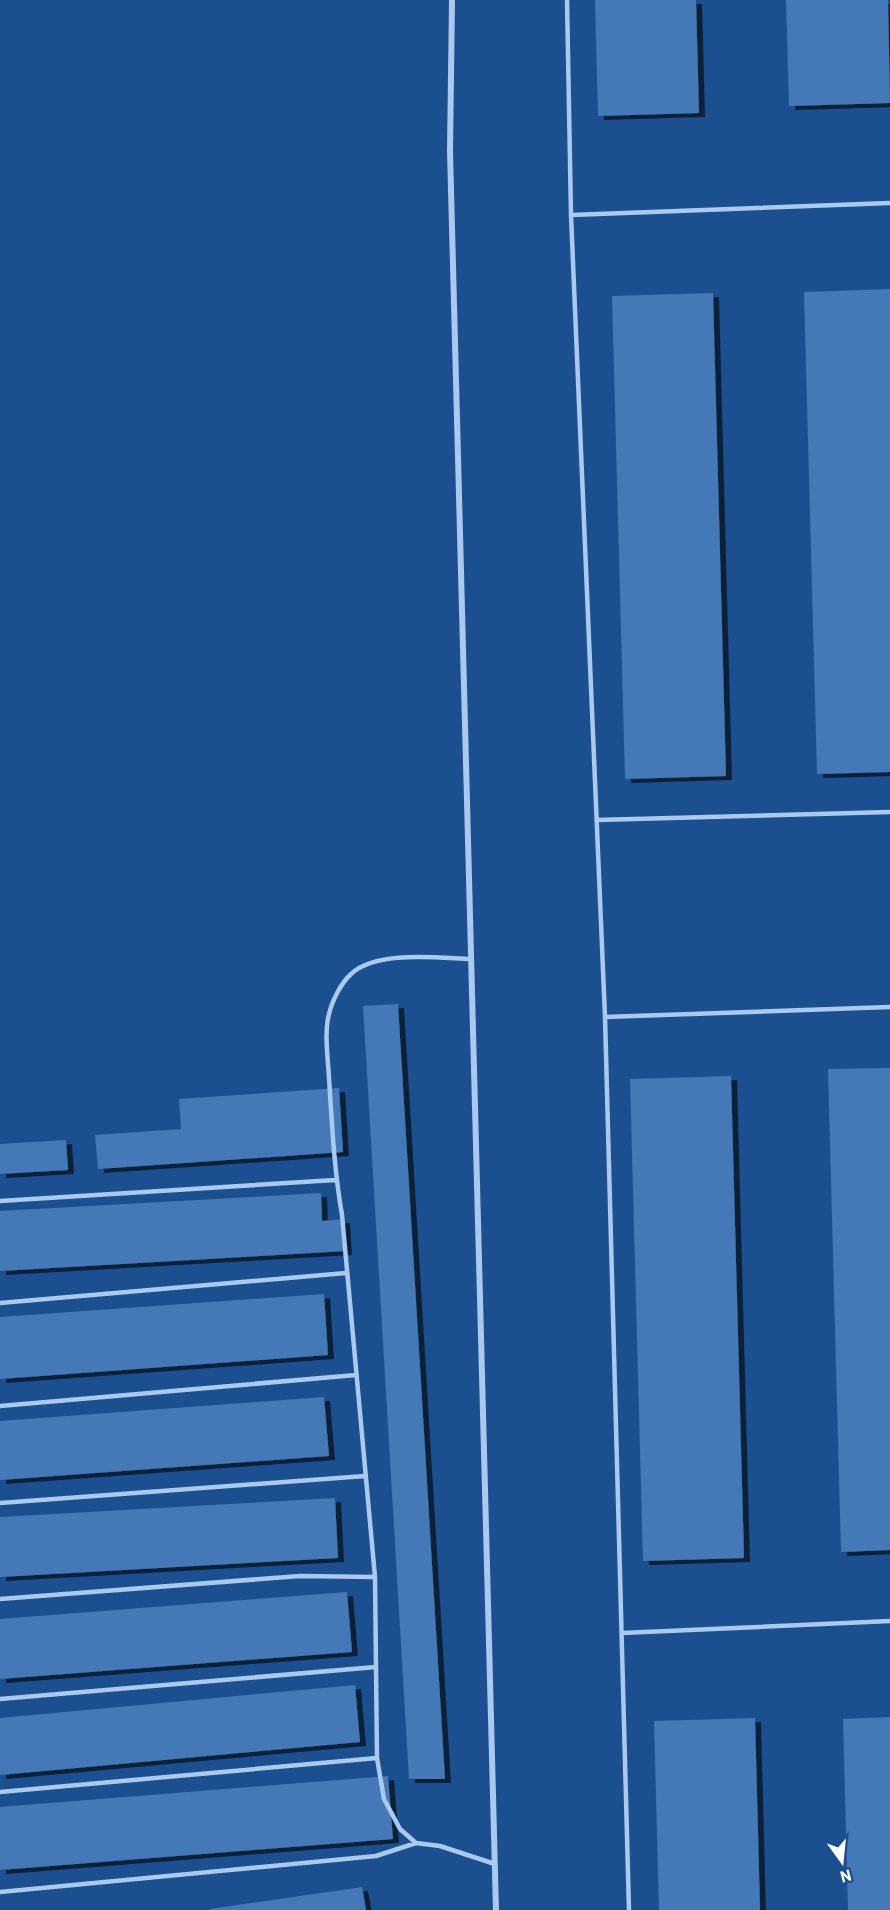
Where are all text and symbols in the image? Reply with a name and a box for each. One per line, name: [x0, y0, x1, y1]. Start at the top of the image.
north arrow: [812, 1832, 872, 1892]
text: N: [838, 1866, 854, 1888]

